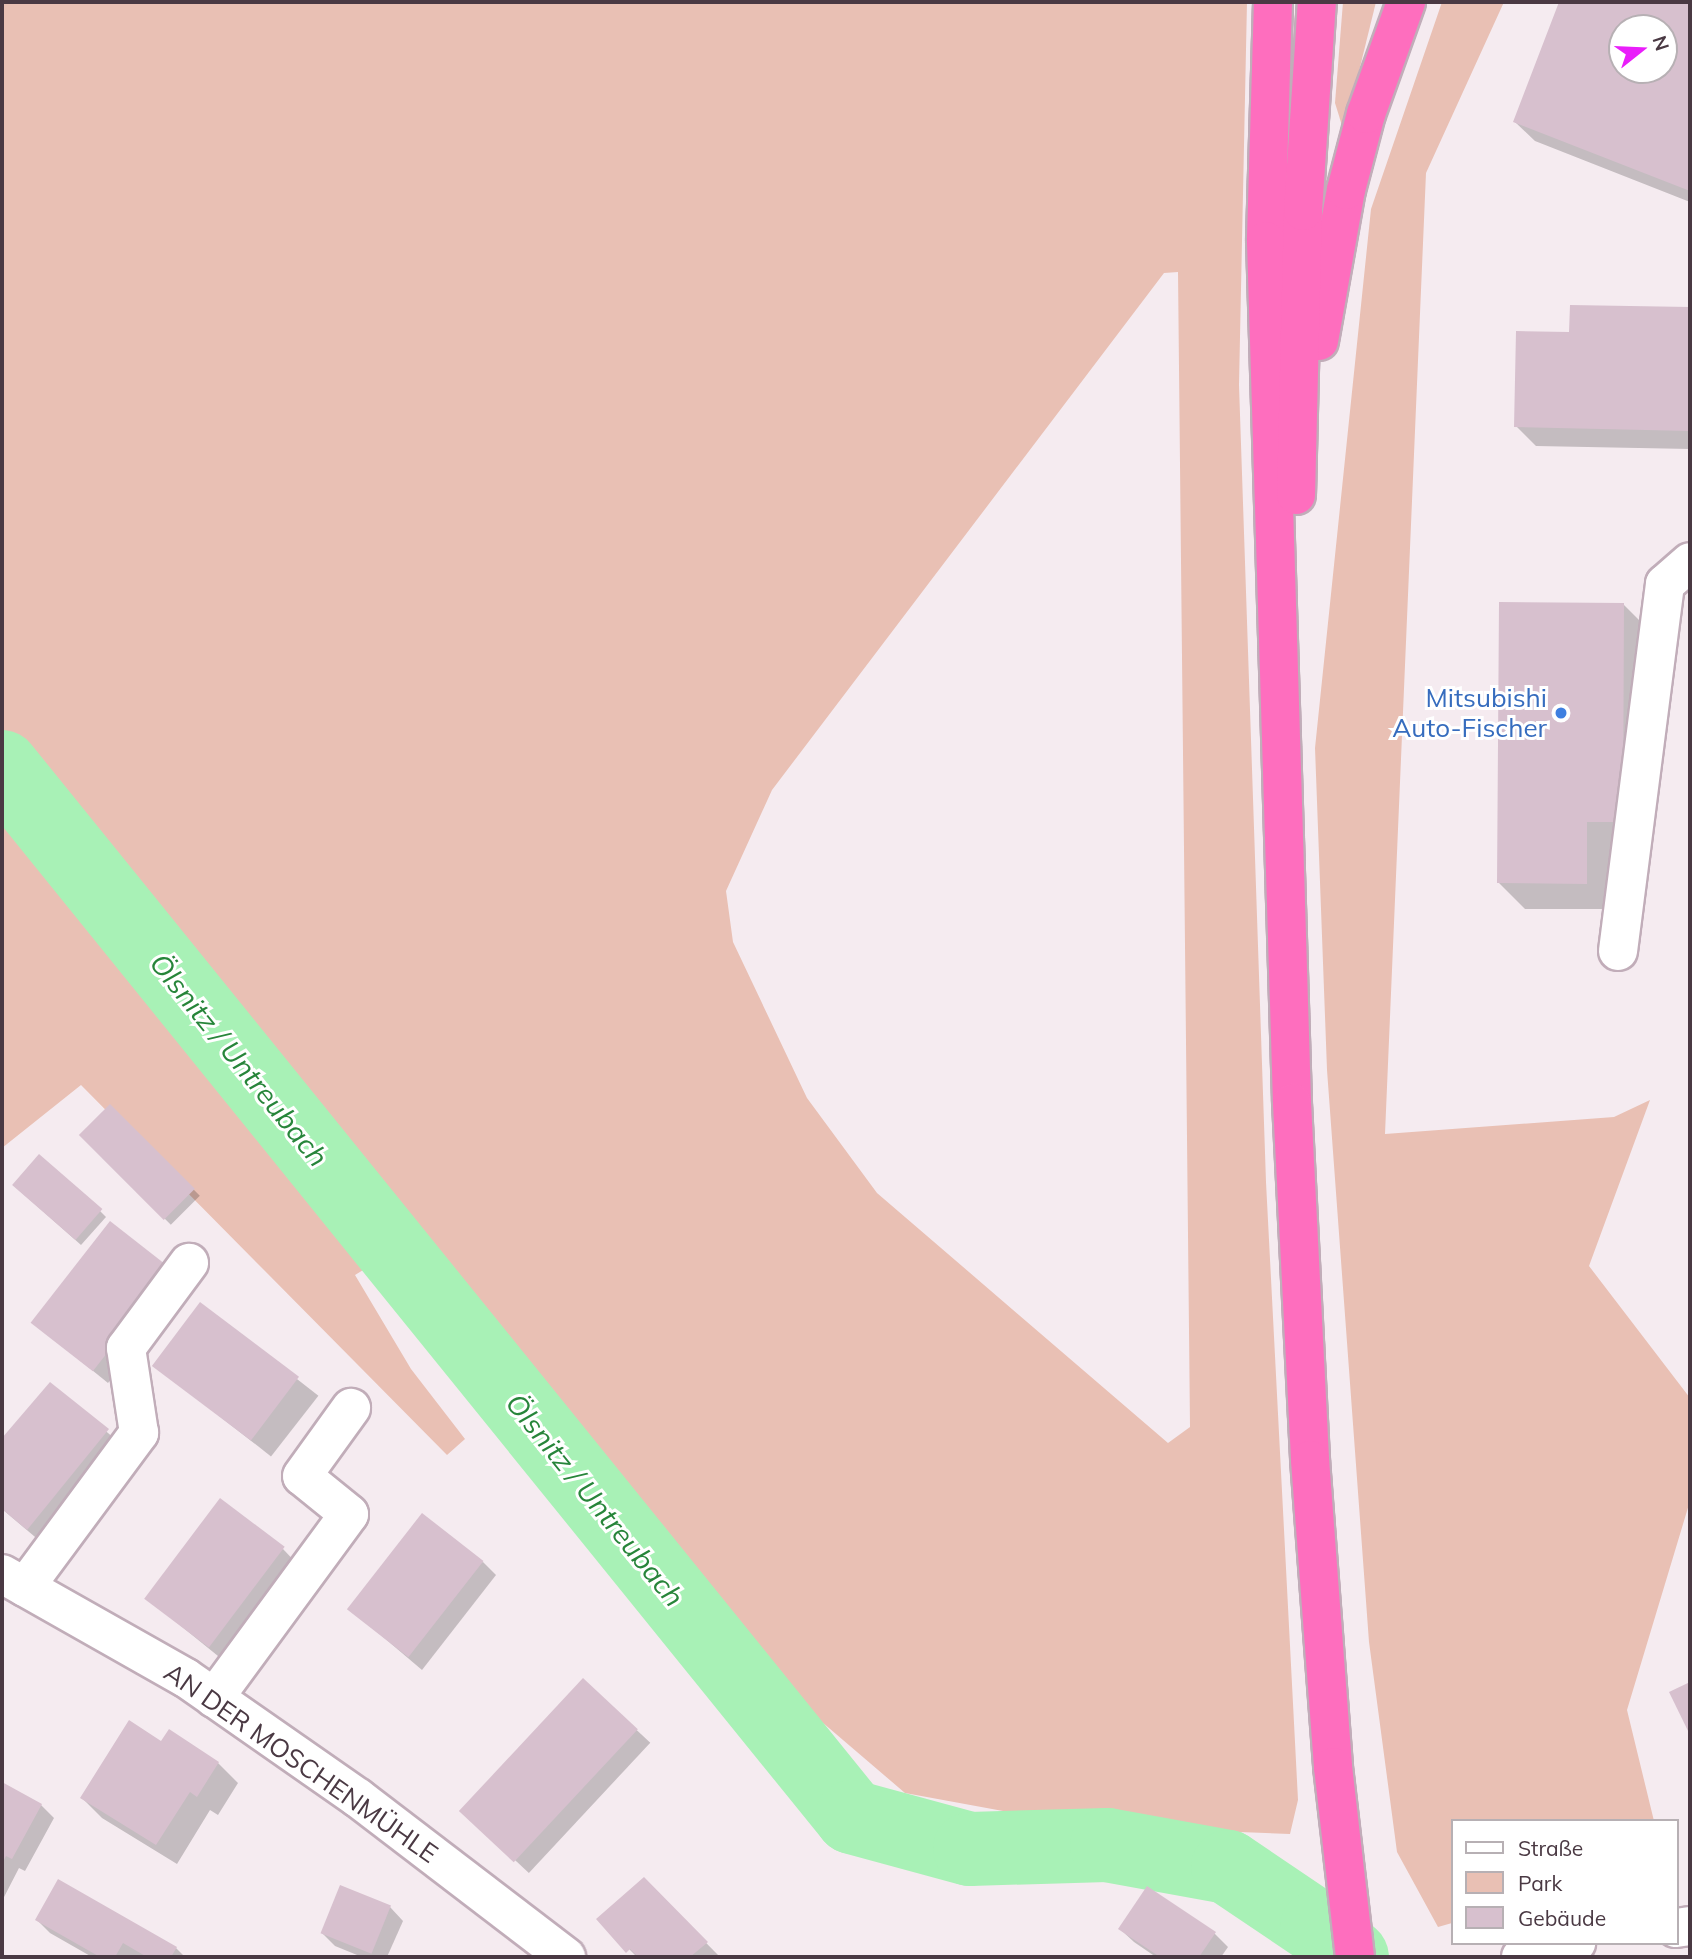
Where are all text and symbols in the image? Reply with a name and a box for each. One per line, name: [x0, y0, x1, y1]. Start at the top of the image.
north arrow: [1608, 14, 1678, 84]
text: N: [1647, 33, 1675, 54]
place label: Mitsubishi Auto-Fischer: [1392, 682, 1547, 744]
marker: Mitsubishi Auto-Fischer: [1553, 705, 1569, 721]
water label: Ölsnitz / Untreubach: [143, 947, 335, 1173]
water label: Ölsnitz / Untreubach: [499, 1387, 691, 1613]
street label: AN DER MOSCHENMÜHLE: [158, 1657, 444, 1869]
legend: [1450, 1819, 1678, 1945]
text: Straße: [1518, 1835, 1583, 1861]
text: Park: [1518, 1870, 1562, 1896]
text: Gebäude: [1518, 1905, 1606, 1931]

